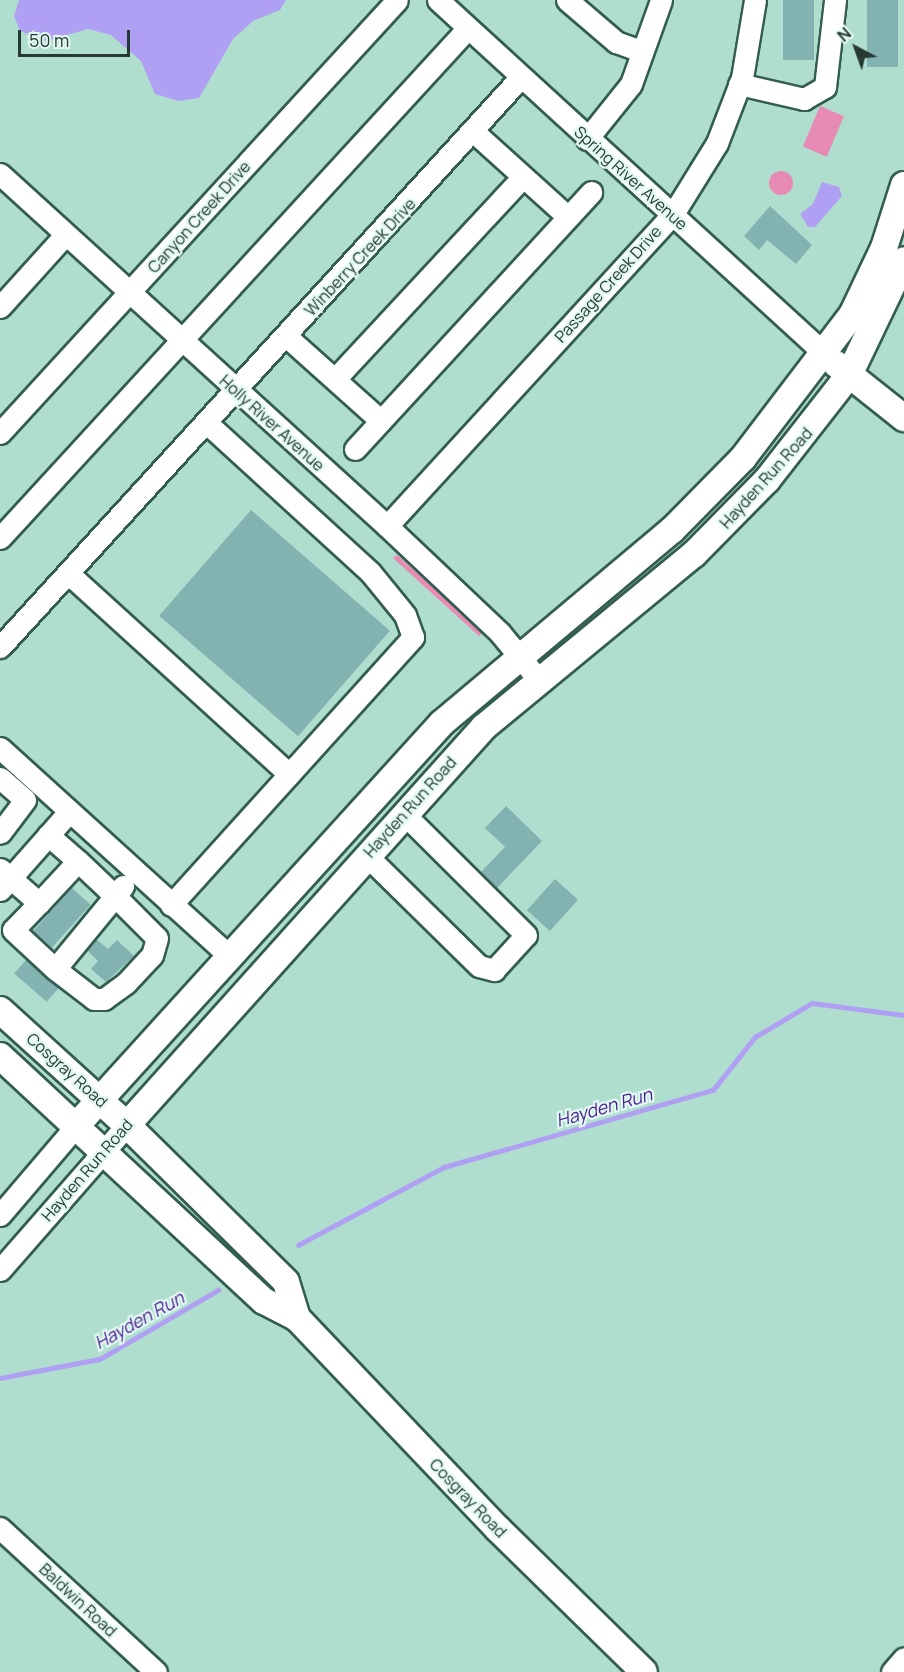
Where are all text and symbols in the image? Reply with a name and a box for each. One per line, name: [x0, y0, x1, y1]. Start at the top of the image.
scale bar: [21, 18, 134, 56]
north arrow: [826, 18, 886, 78]
text: N: [833, 22, 856, 46]
text: 50 m: [29, 28, 69, 52]
street label: Spring River Avenue: [570, 122, 692, 234]
street label: Canyon Creek Drive: [144, 157, 254, 277]
street label: Winberry Creek Drive: [300, 194, 420, 320]
street label: Passage Creek Drive: [551, 222, 665, 346]
street label: Holly River Avenue: [216, 371, 328, 475]
street label: Hayden Run Road: [716, 424, 816, 532]
street label: Hayden Run Road: [360, 753, 460, 861]
street label: Cosgray Road: [23, 1029, 111, 1111]
water label: Hayden Run: [554, 1083, 654, 1131]
street label: Hayden Run Road: [37, 1115, 137, 1225]
water label: Hayden Run: [91, 1287, 187, 1353]
street label: Cosgray Road: [426, 1455, 510, 1541]
street label: Baldwin Road: [35, 1559, 121, 1641]

